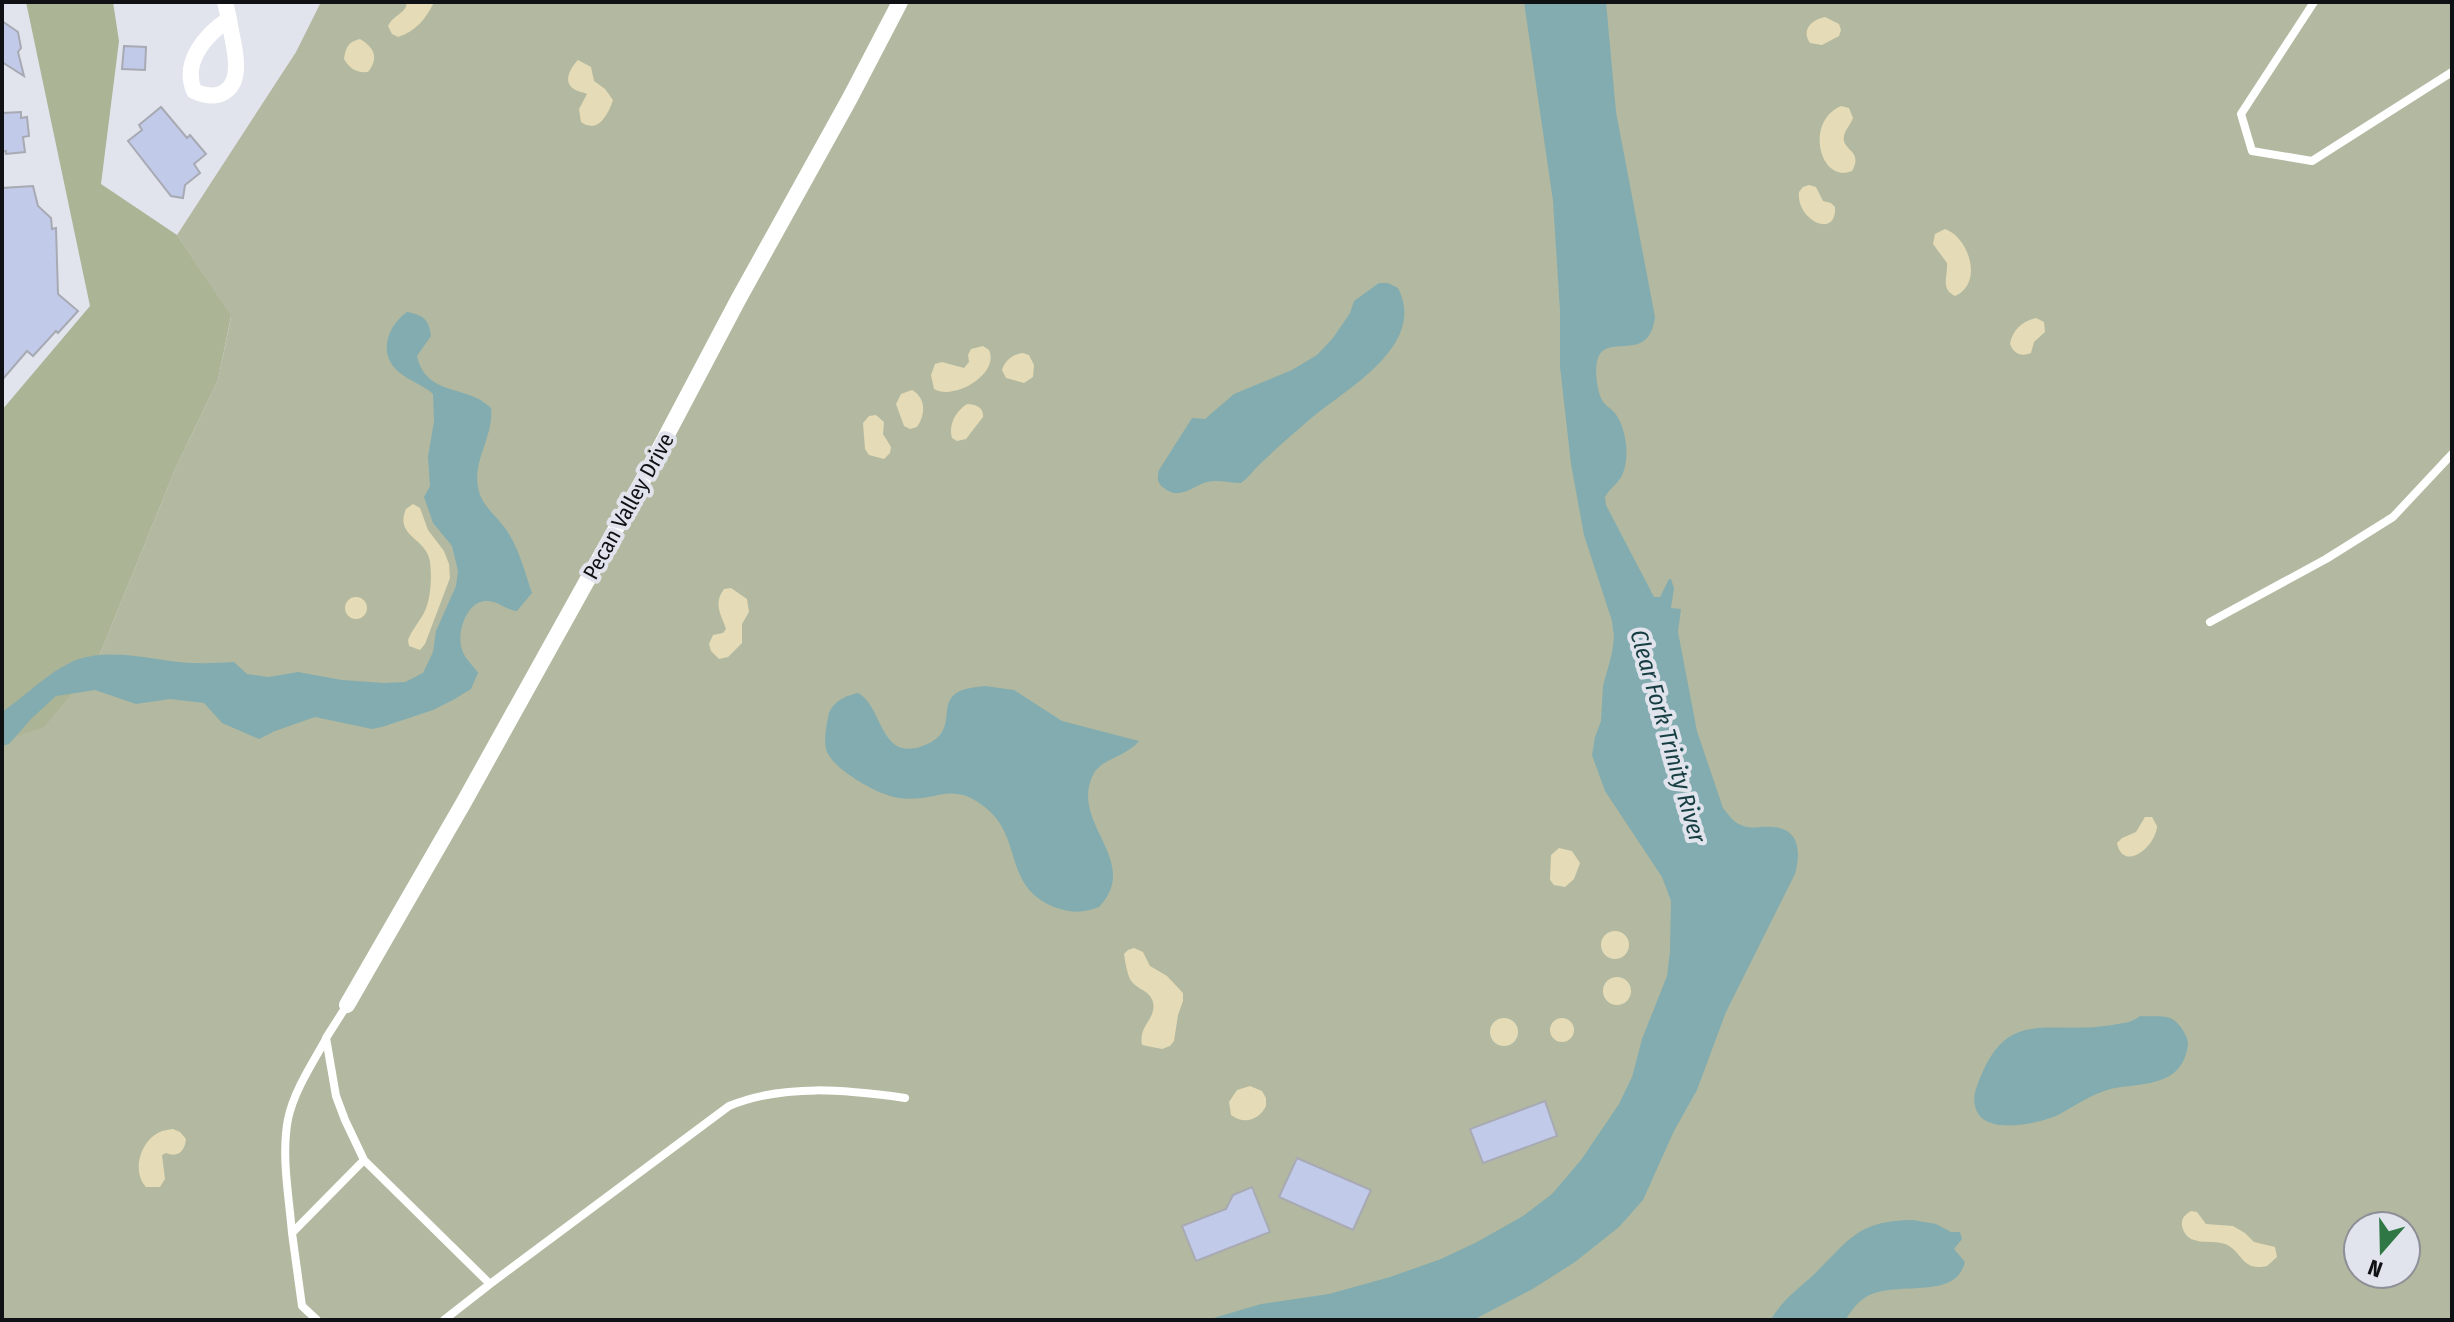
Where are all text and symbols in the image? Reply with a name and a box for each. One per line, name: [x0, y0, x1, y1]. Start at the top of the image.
street label: Pecan Valley Drive: [577, 428, 680, 584]
water label: Clear Fork Trinity River: [1624, 626, 1712, 846]
north arrow: [2342, 1210, 2422, 1290]
text: N: [2365, 1253, 2386, 1283]

